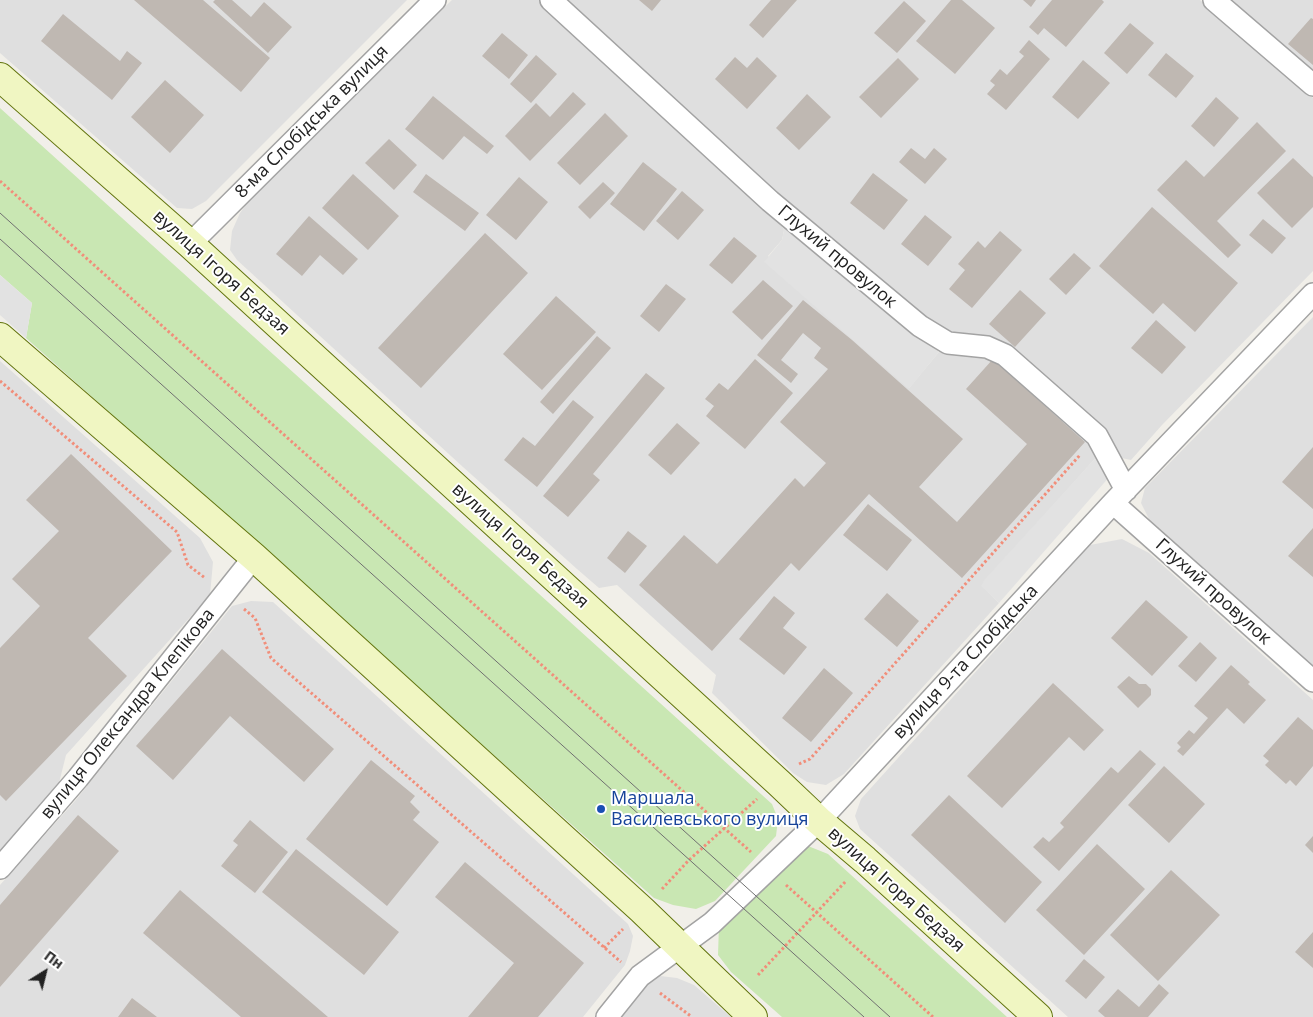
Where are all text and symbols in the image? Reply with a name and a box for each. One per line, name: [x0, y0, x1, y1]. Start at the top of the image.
street label: 8-ма Слобідська вулиця: [231, 41, 393, 203]
street label: Глухий провулок: [773, 201, 901, 313]
street label: вулиця Ігоря Бедзая: [148, 206, 294, 340]
street label: вулиця Ігоря Бедзая: [447, 479, 593, 613]
street label: Глухий провулок: [1151, 534, 1275, 650]
street label: вулиця 9-та Слобідська: [889, 580, 1043, 744]
street label: вулиця Олександра Клепікова: [36, 604, 220, 824]
place label: Маршала Василевського вулиця: [611, 788, 808, 831]
marker: Маршала Василевського вулиця: [595, 803, 607, 815]
street label: вулиця Ігоря Бедзая: [823, 823, 969, 957]
text: Пн: [41, 946, 68, 973]
north arrow: [20, 947, 70, 997]

